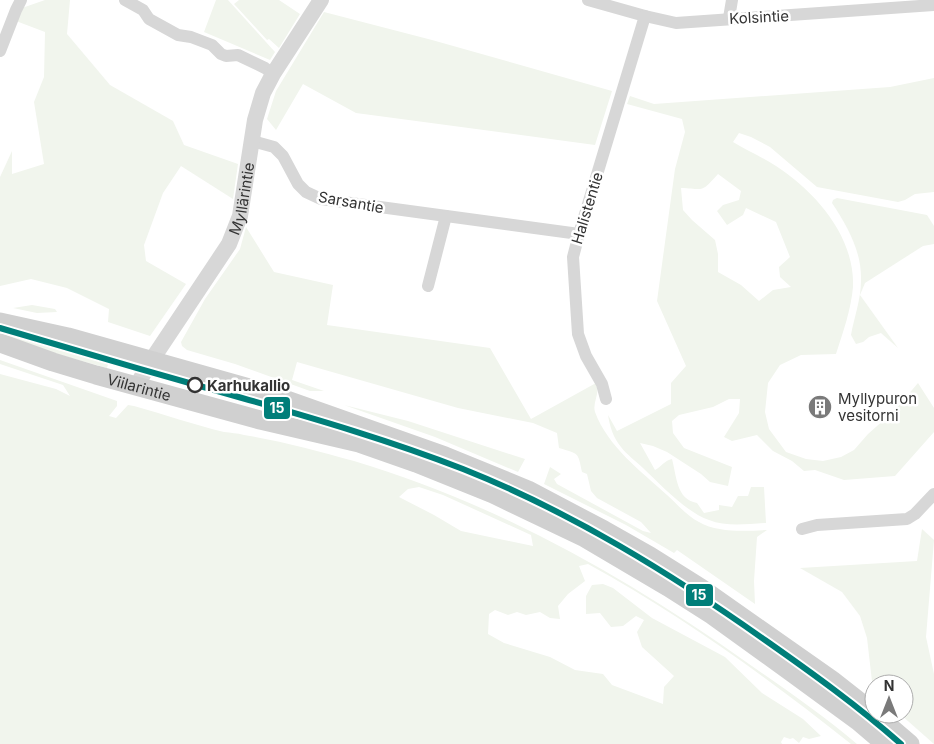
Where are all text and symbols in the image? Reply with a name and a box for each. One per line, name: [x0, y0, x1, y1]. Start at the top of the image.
street label: Kolsintie: [729, 6, 789, 28]
street label: Myllärintie: [224, 161, 258, 237]
street label: Halistentie: [567, 170, 607, 246]
street label: Sarsantie: [317, 187, 385, 217]
street label: Viilarintie: [105, 369, 173, 405]
place label: Karhukallio: [207, 376, 290, 395]
marker: Karhukallio: [187, 377, 203, 393]
place label: Myllypuron vesitorni: [838, 389, 917, 425]
building icon: Myllypuron vesitorni: [807, 394, 833, 420]
line badge: 15: [263, 396, 291, 420]
text: 15: [270, 399, 285, 416]
line badge: 15: [685, 583, 714, 607]
text: 15: [692, 586, 707, 603]
north arrow: [864, 674, 914, 724]
text: N: [884, 677, 894, 694]

